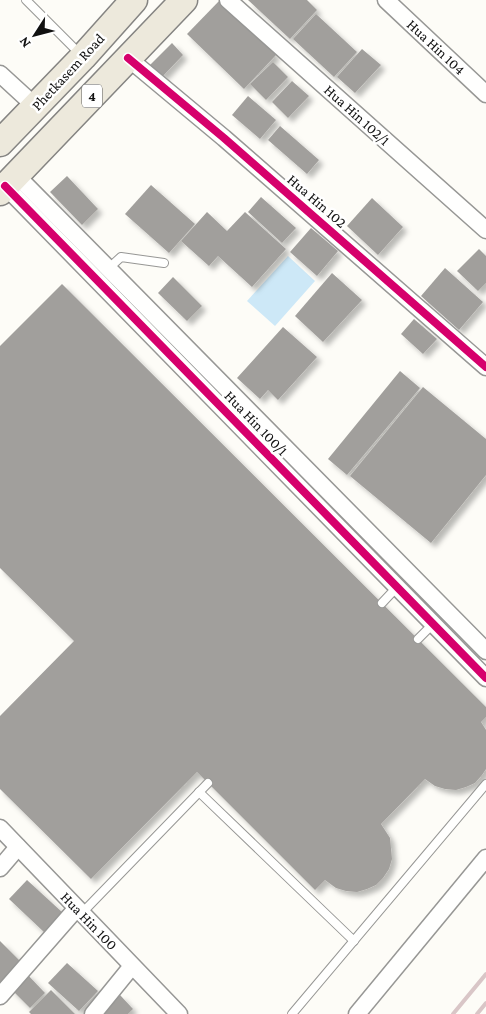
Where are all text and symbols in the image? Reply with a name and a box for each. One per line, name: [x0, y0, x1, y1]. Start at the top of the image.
north arrow: [10, 10, 60, 60]
street label: Hua Hin 104: [404, 16, 468, 78]
street label: Phetkasem Road: [28, 30, 108, 114]
text: N: [15, 34, 34, 51]
street label: Hua Hin 102/1: [321, 82, 393, 149]
road number: 4: [82, 84, 102, 108]
street label: Hua Hin 102: [284, 171, 350, 231]
street label: Hua Hin 100/1: [221, 387, 291, 459]
street label: Hua Hin 100: [57, 889, 121, 953]

